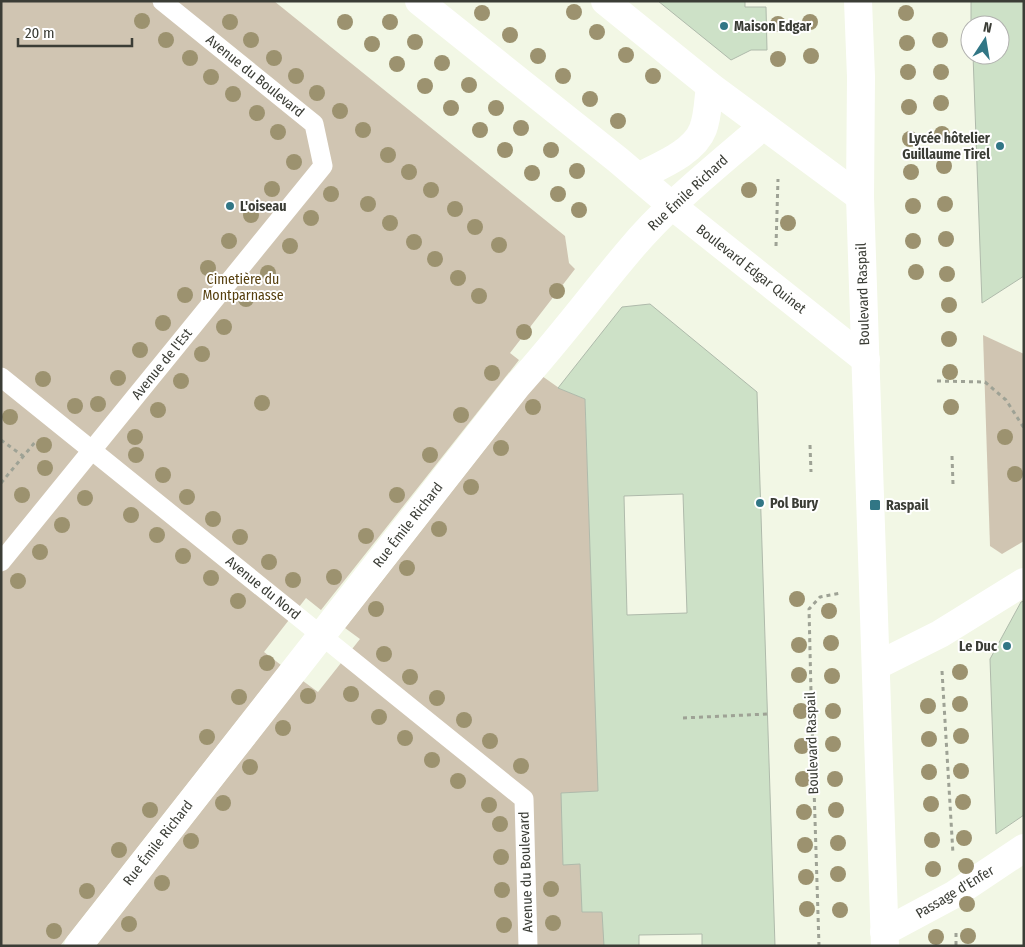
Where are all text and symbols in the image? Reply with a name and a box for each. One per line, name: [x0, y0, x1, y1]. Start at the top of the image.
scale bar: [18, 15, 131, 47]
north arrow: [960, 15, 1010, 65]
place label: Maison Edgar: [734, 18, 812, 35]
text: N: [982, 19, 993, 37]
marker: Maison Edgar: [718, 20, 730, 32]
text: 20 m: [25, 24, 55, 42]
street label: Avenue du Boulevard: [203, 31, 307, 121]
place label: Lycée hôtelier Guillaume Tirel: [902, 130, 991, 163]
marker: Lycée hôtelier Guillaume Tirel: [994, 140, 1006, 152]
street label: Rue Émile Richard: [644, 151, 732, 234]
place label: L'oiseau: [240, 198, 287, 215]
marker: L'oiseau: [224, 200, 236, 212]
street label: Boulevard Edgar Quinet: [693, 221, 810, 317]
street label: Boulevard Raspail: [853, 242, 873, 346]
park label: Cimetière du Montparnasse: [202, 271, 284, 304]
street label: Avenue de l'Est: [128, 325, 196, 403]
street label: Rue Émile Richard: [369, 479, 446, 571]
place label: Pol Bury: [770, 495, 819, 512]
marker: Pol Bury: [754, 497, 766, 509]
place label: Raspail: [886, 497, 929, 514]
marker: Raspail: [868, 498, 882, 512]
street label: Avenue du Nord: [222, 553, 304, 623]
place label: Le Duc: [959, 638, 998, 655]
marker: Le Duc: [1001, 640, 1013, 652]
street label: Boulevard Raspail: [802, 691, 822, 795]
street label: Rue Émile Richard: [119, 797, 196, 889]
street label: Avenue du Boulevard: [515, 811, 537, 933]
street label: Passage d'Enfer: [913, 862, 997, 922]

